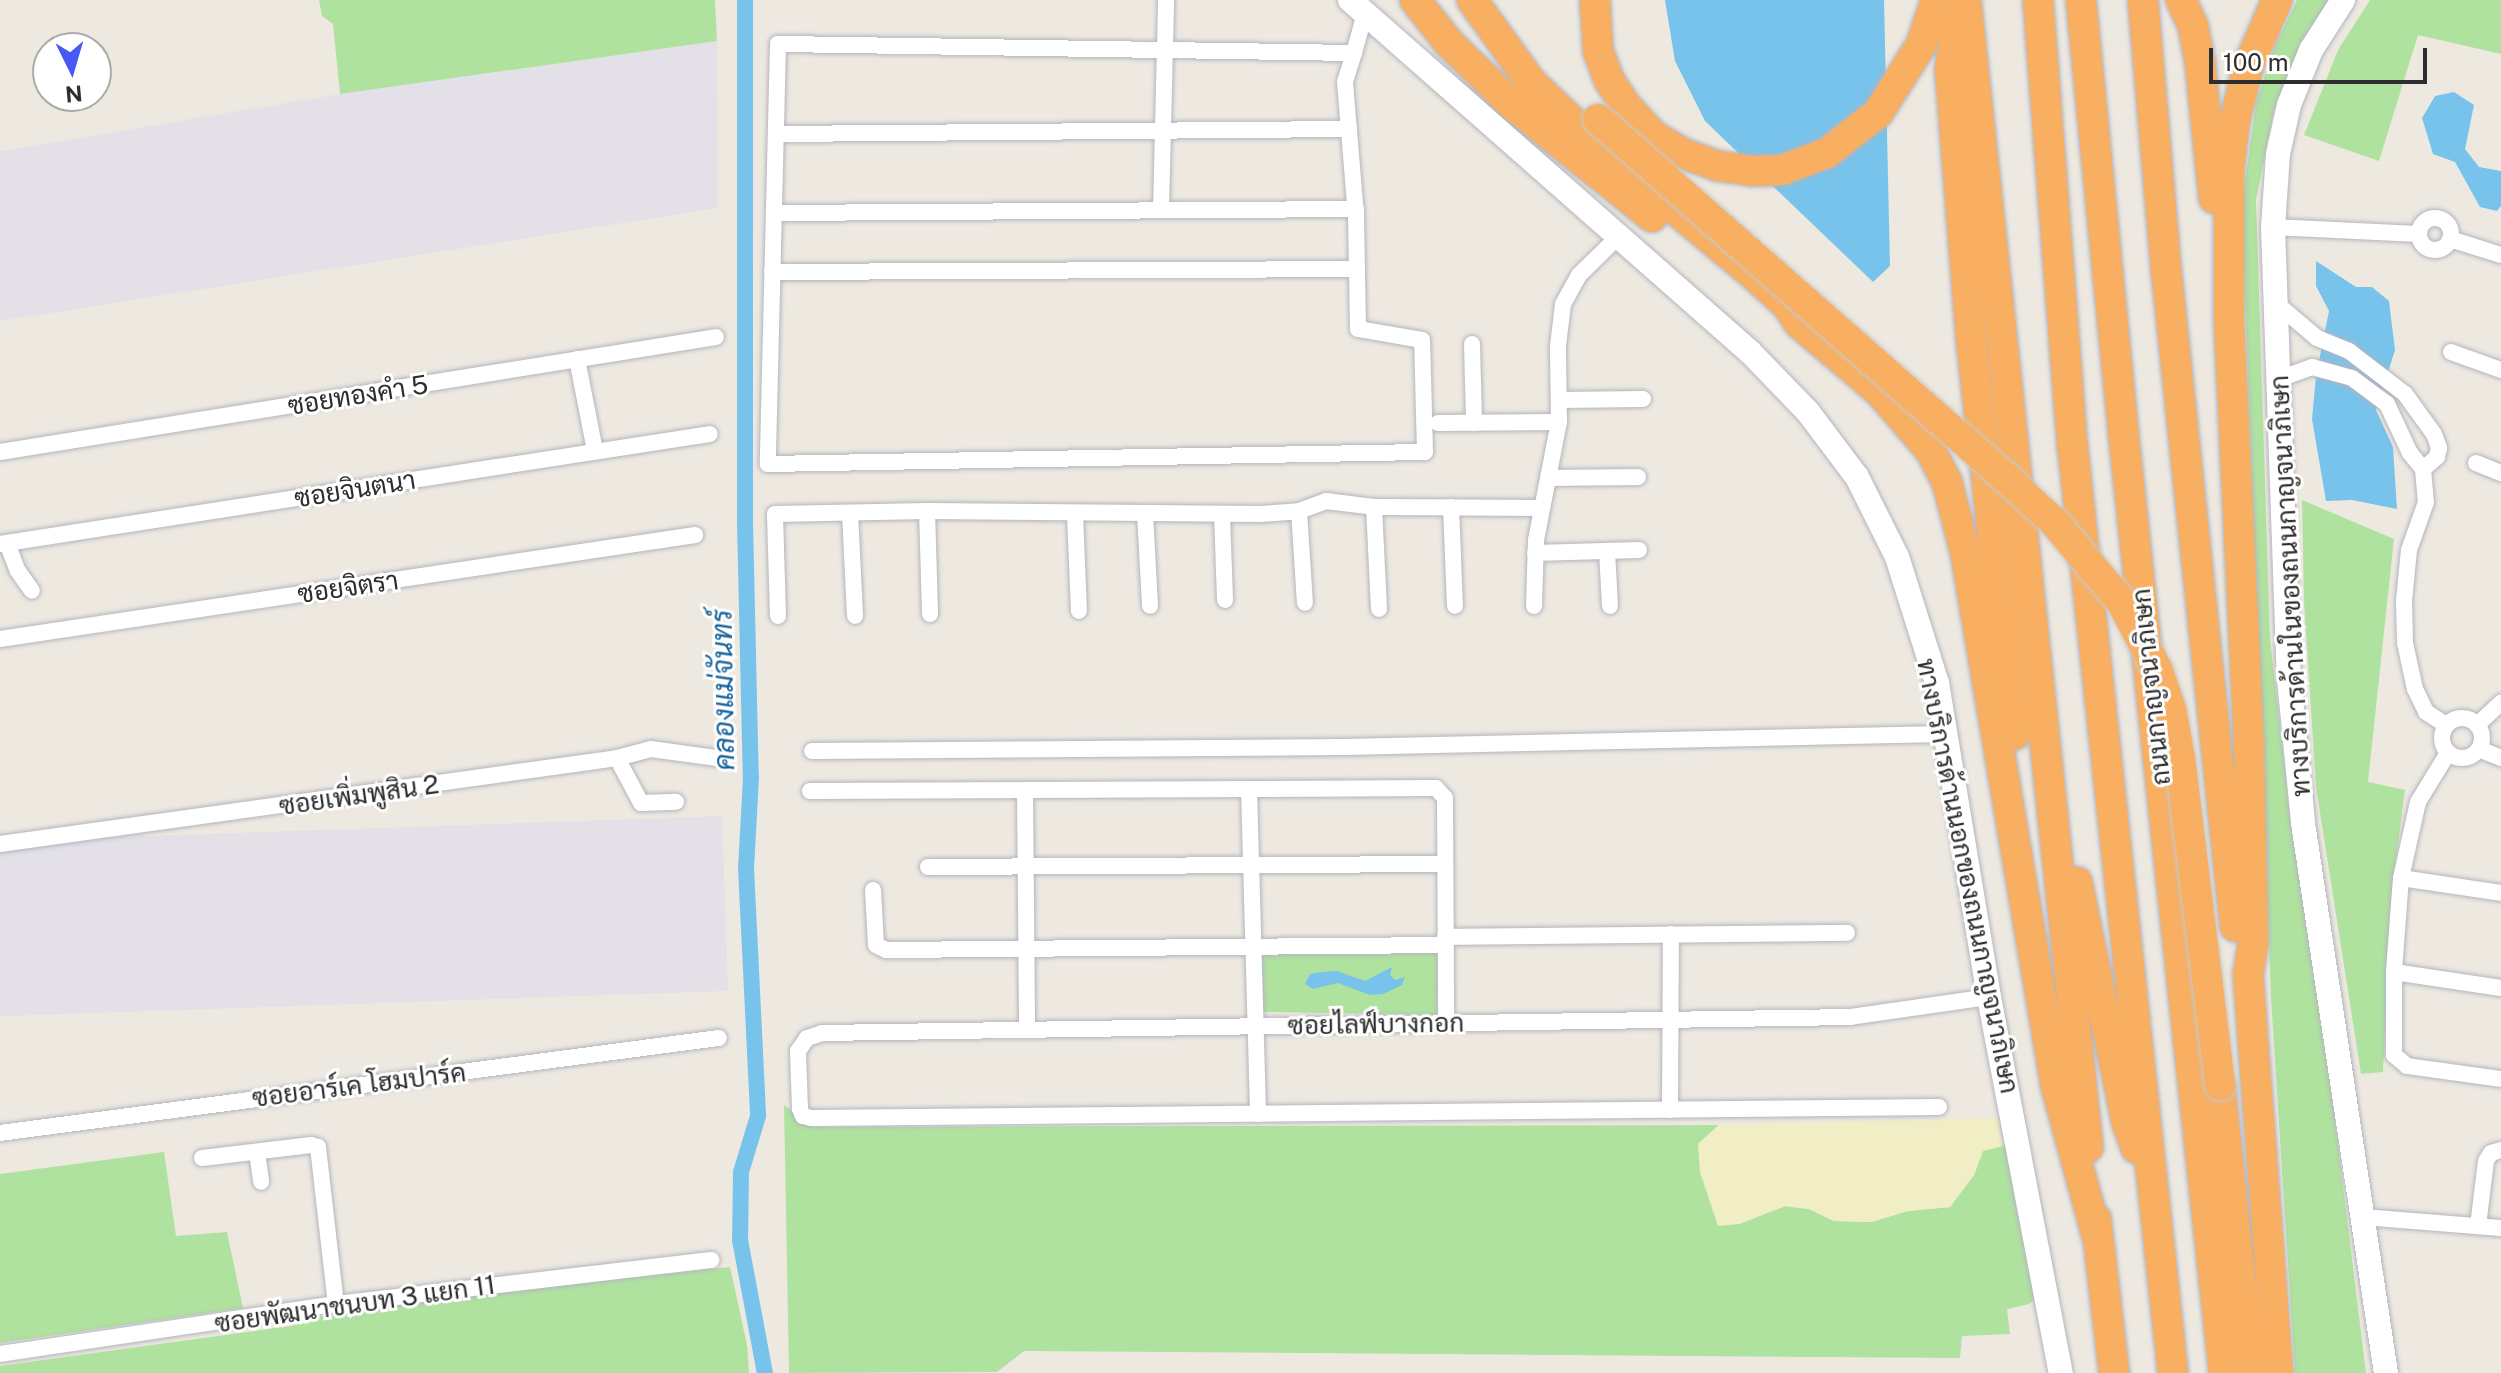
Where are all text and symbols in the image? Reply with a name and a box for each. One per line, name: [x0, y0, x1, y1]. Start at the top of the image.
north arrow: [32, 32, 112, 112]
scale bar: [2213, 32, 2431, 82]
text: 100 m: [2223, 48, 2289, 76]
text: N: [64, 80, 84, 108]
street label: ซอยทองคำ 5: [286, 369, 430, 421]
street label: ทางบริการด้านในของถนนกาญจนาภิเษก: [2263, 374, 2317, 798]
street label: ซอยจินตนา: [292, 464, 418, 514]
street label: ซอยจิตรา: [296, 564, 400, 610]
street label: ถนนกาญจนาภิเษก: [2125, 587, 2177, 787]
water label: คลองแม่จันทร์: [705, 609, 741, 771]
street label: ทางบริการด้านนอกของถนนกาญจนาภิเษก: [1910, 656, 2026, 1096]
street label: ซอยเพิ่มพูสิน 2: [277, 768, 441, 822]
street label: ซอยไลฟ์บางกอก: [1287, 1007, 1465, 1041]
street label: ซอยอาร์เค โฮมปาร์ค: [250, 1056, 468, 1114]
street label: ซอยพัฒนาชนบท 3 แยก 11: [213, 1269, 497, 1339]

